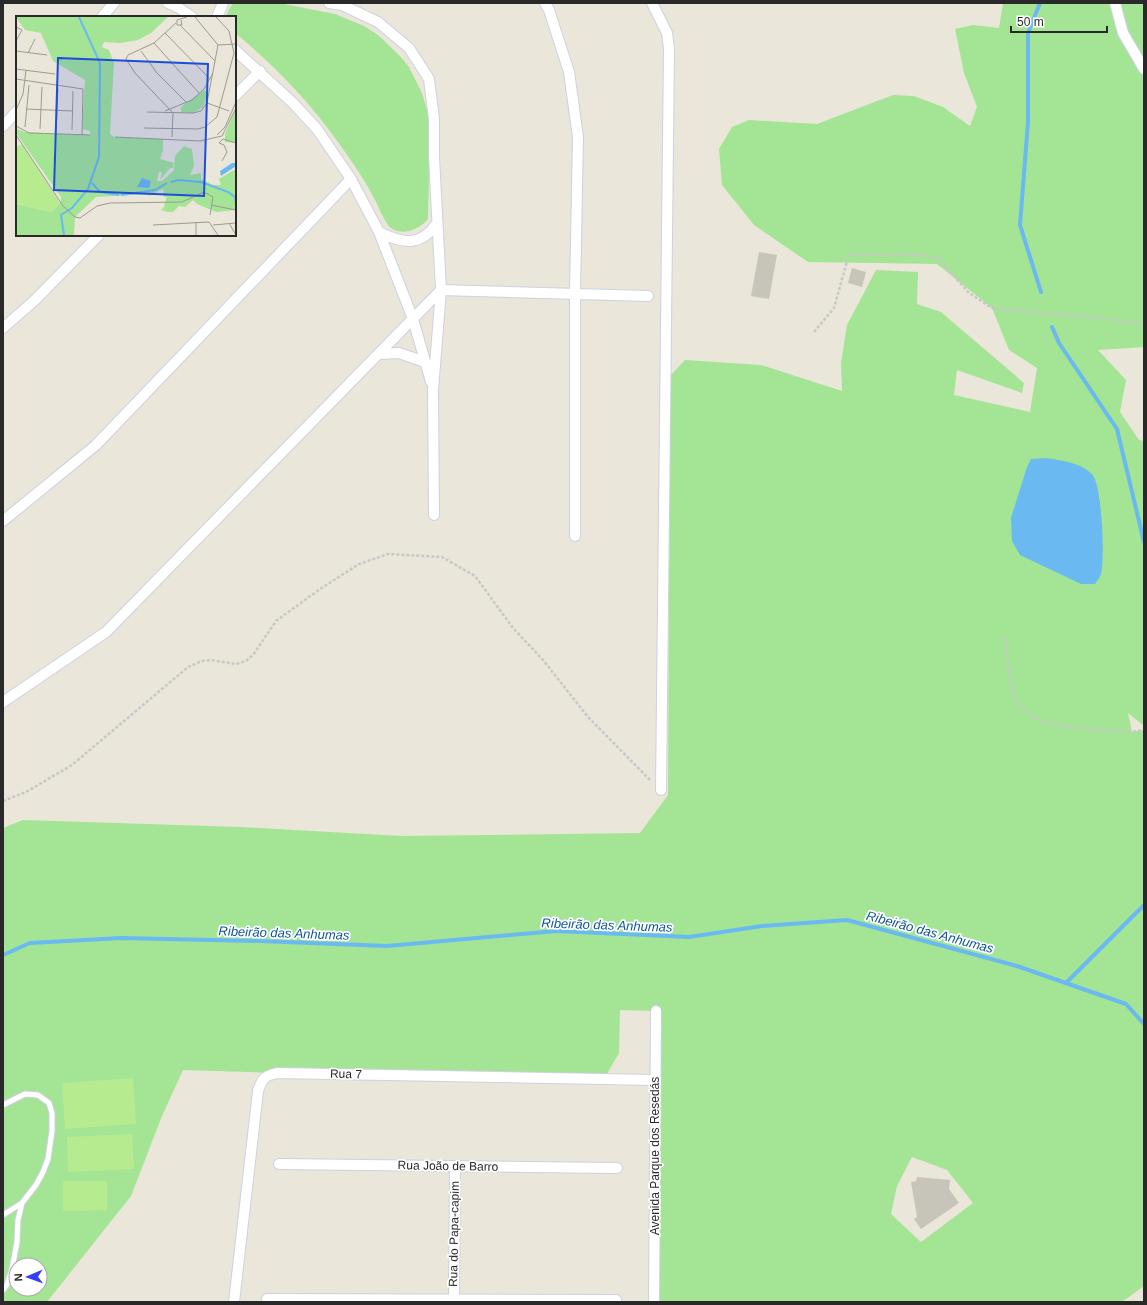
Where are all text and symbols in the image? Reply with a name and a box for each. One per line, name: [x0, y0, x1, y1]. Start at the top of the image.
scale bar: [1011, 8, 1107, 34]
text: 50 m: [1017, 15, 1044, 29]
inset map: [16, 16, 236, 236]
water label: Ribeirão das Anhumas: [865, 908, 996, 956]
water label: Ribeirão das Anhumas: [541, 915, 673, 935]
water label: Ribeirão das Anhumas: [218, 923, 350, 943]
street label: Rua 7: [330, 1067, 362, 1081]
street label: Avenida Parque dos Resedás: [648, 1077, 662, 1235]
street label: Rua João de Barro: [398, 1158, 499, 1174]
street label: Rua do Papa-capim: [446, 1181, 462, 1287]
north arrow: [8, 1257, 48, 1297]
text: N: [12, 1273, 24, 1282]

